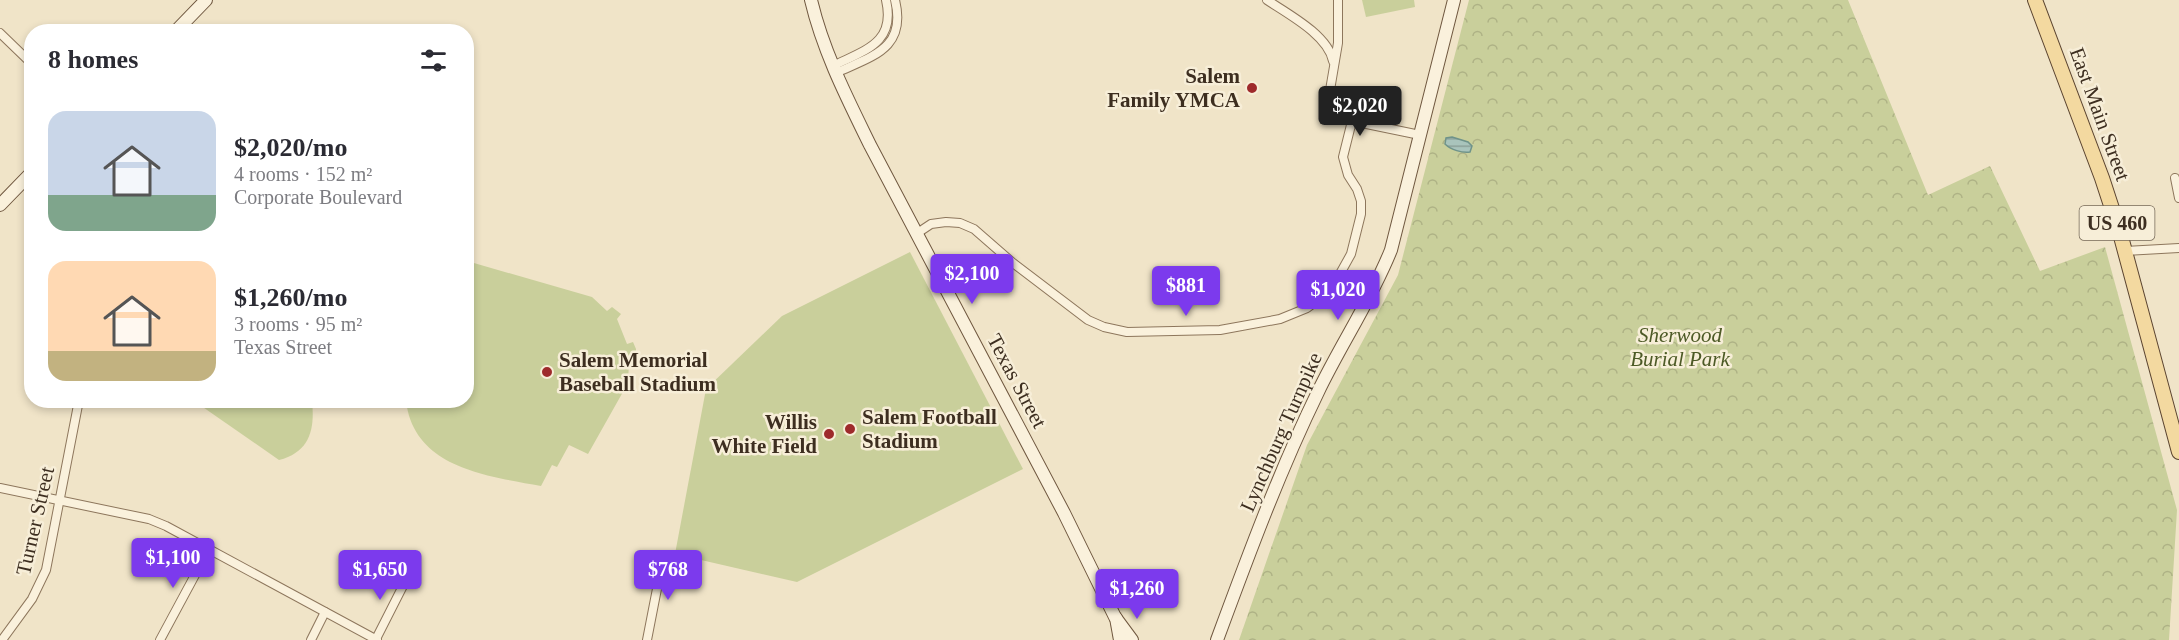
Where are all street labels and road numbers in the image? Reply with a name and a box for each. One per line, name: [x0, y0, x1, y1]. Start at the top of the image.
street label: East Main Street: [2065, 44, 2135, 184]
road number: US 460: [2080, 206, 2154, 240]
street label: Texas Street: [982, 330, 1052, 432]
street label: Lynchburg Turnpike: [1235, 349, 1327, 515]
street label: Turner Street: [11, 464, 59, 578]

